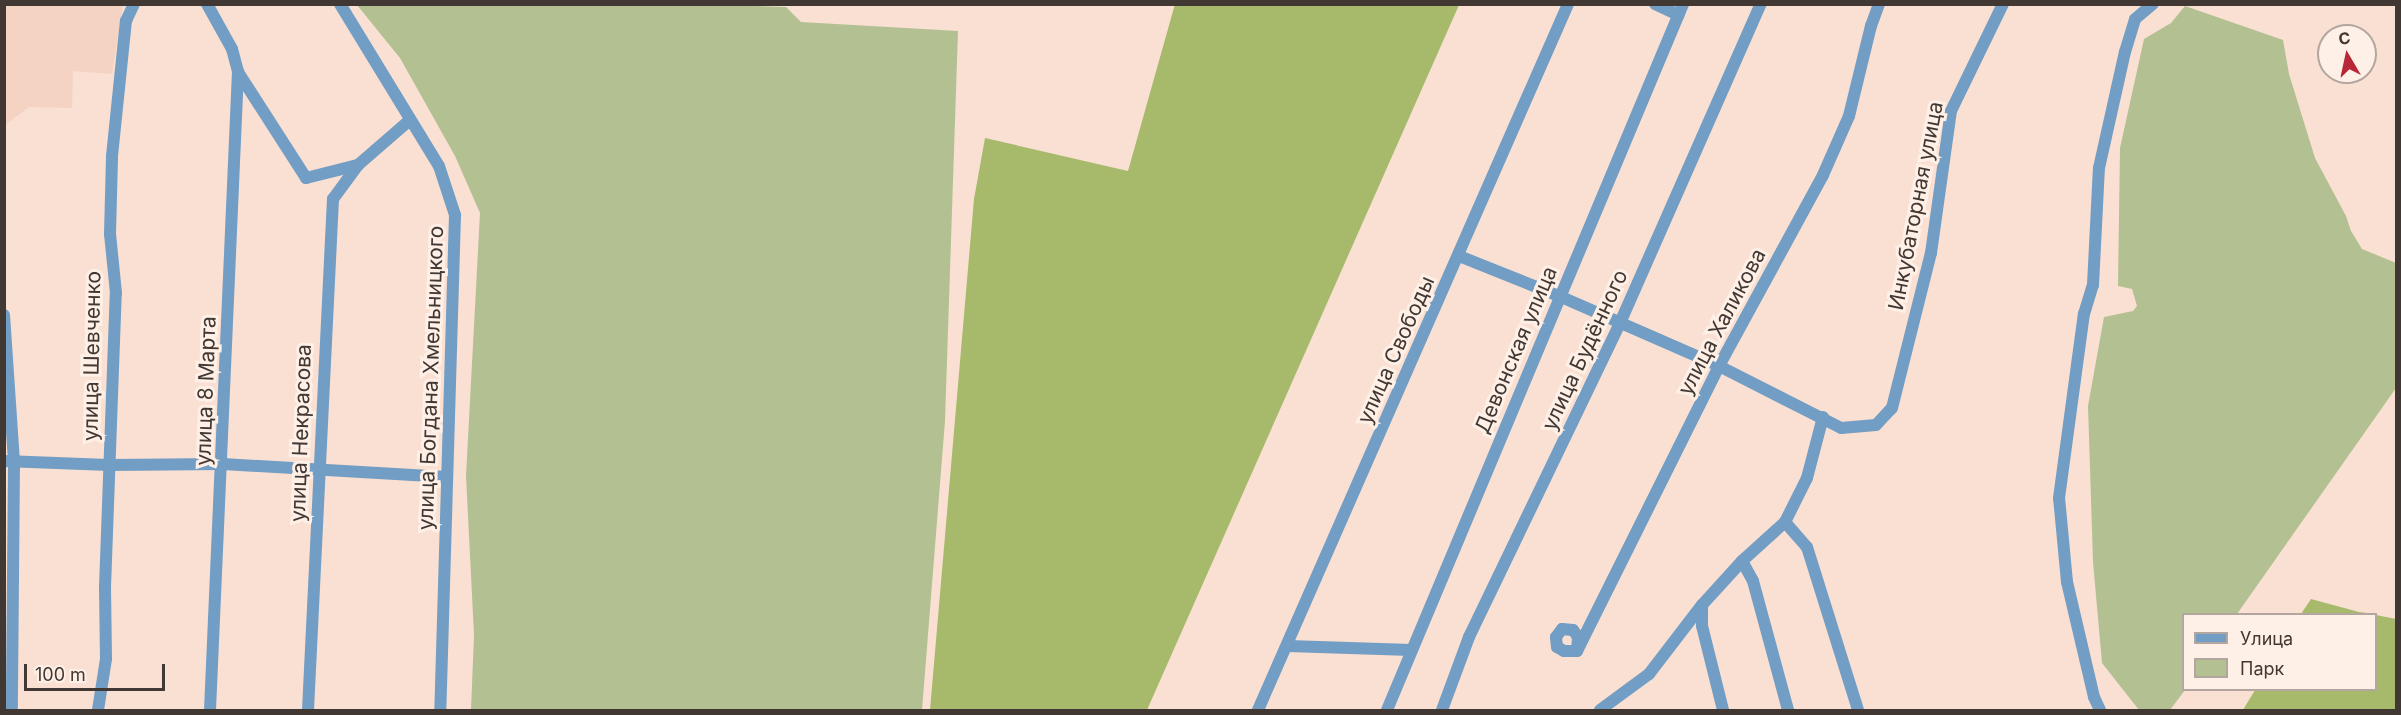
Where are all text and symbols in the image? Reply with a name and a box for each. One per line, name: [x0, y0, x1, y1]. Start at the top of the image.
north arrow: [2317, 24, 2377, 84]
text: С: [2337, 27, 2352, 49]
street label: Инкубаторная улица: [1883, 100, 1949, 312]
street label: улица Богдана Хмельницкого: [413, 225, 449, 531]
street label: улица Халикова: [1673, 244, 1771, 400]
street label: Девонская улица: [1469, 263, 1563, 437]
street label: улица Будённого: [1537, 266, 1633, 434]
street label: улица Шевченко: [78, 271, 106, 441]
street label: улица Свободы: [1352, 272, 1440, 428]
street label: улица 8 Марта: [191, 316, 221, 466]
street label: улица Некрасова: [285, 344, 317, 522]
legend: [2182, 613, 2377, 691]
text: Улица: [2240, 628, 2293, 649]
scale bar: [27, 652, 168, 690]
text: Парк: [2240, 658, 2284, 679]
text: 100 m: [35, 664, 86, 685]

